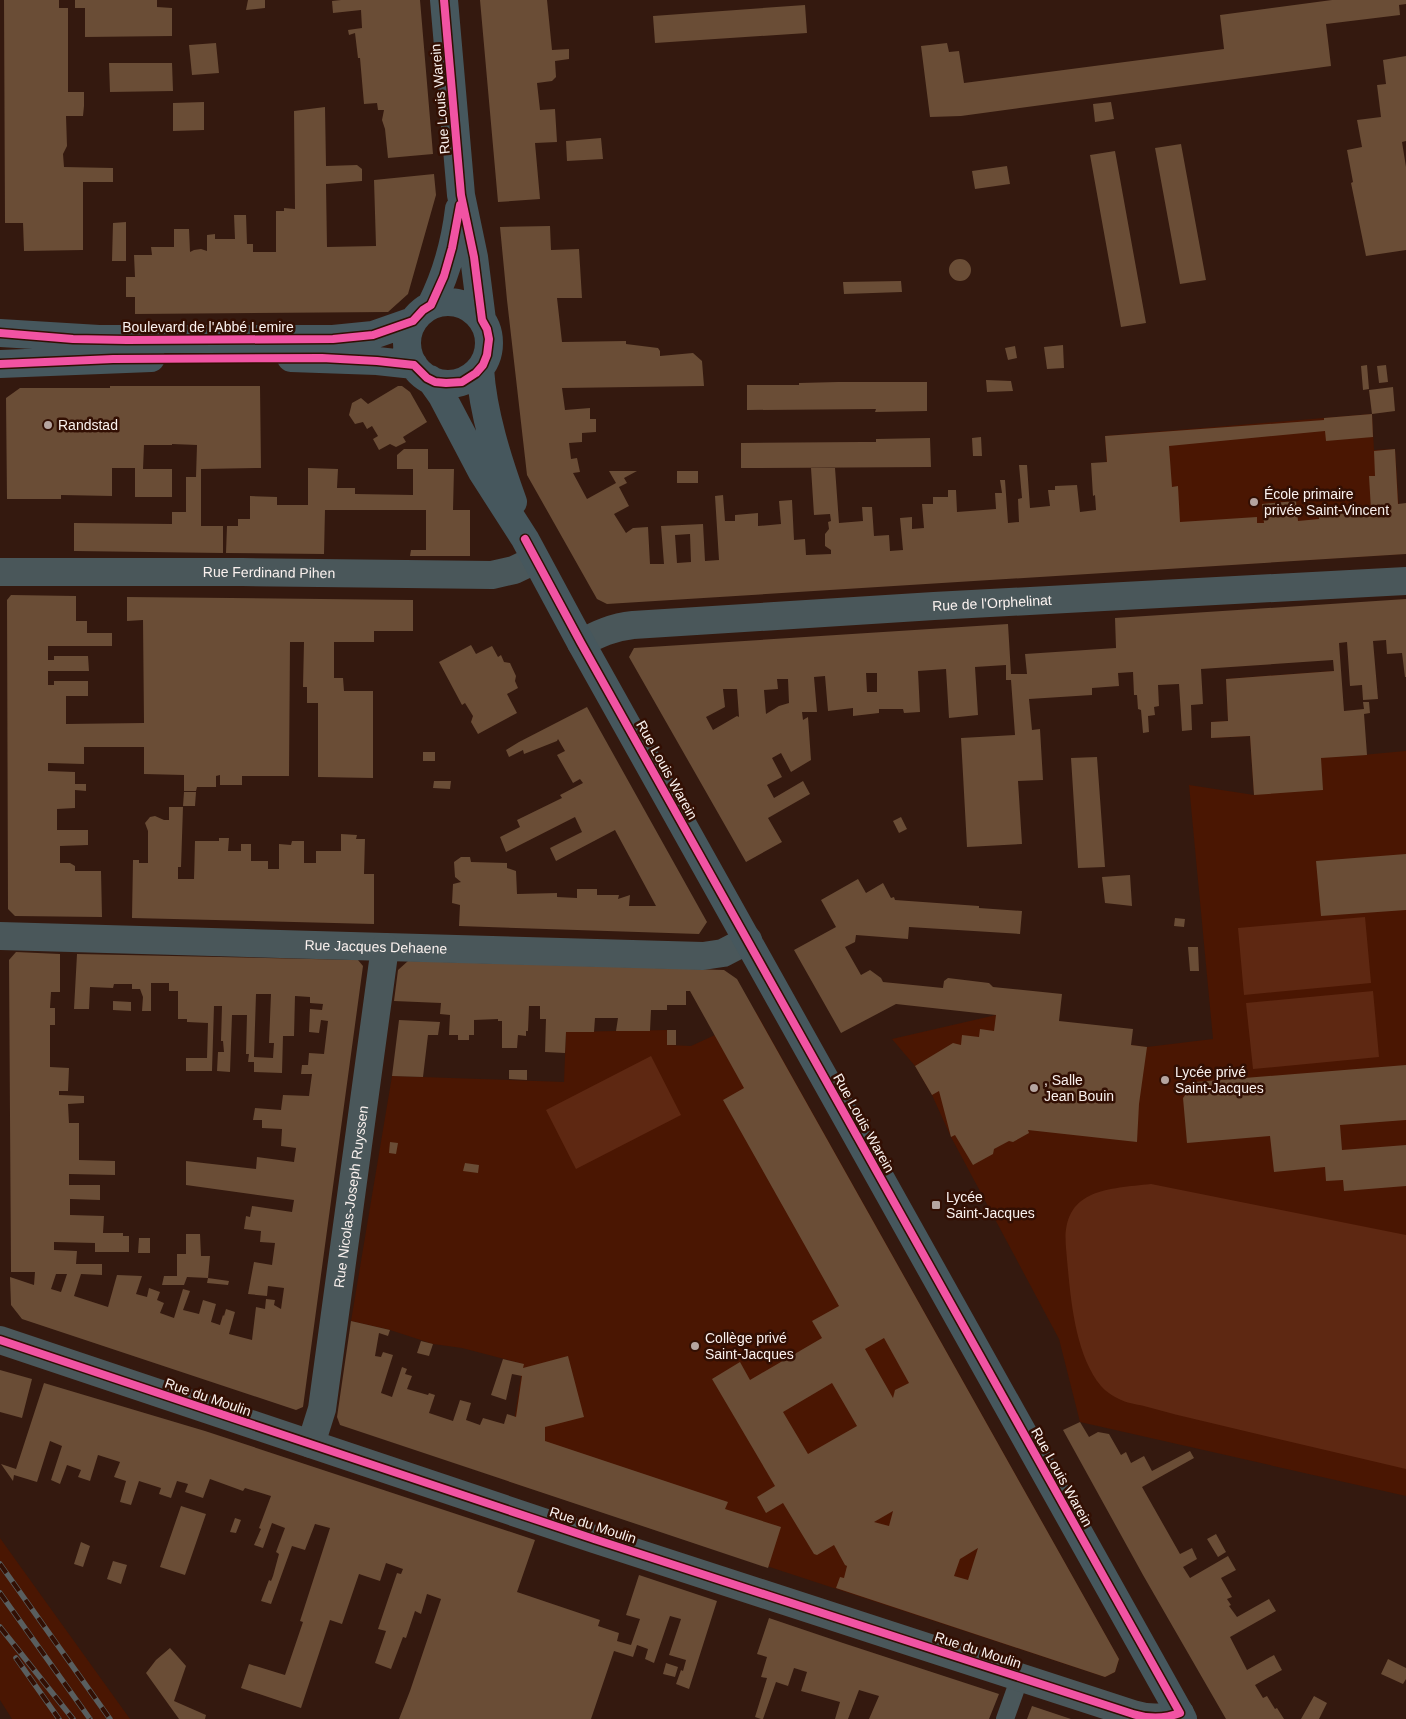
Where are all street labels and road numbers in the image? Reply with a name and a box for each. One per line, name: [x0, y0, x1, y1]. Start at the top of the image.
street label: Rue Louis Warein: [427, 43, 453, 155]
street label: Boulevard de l'Abbé Lemire: [122, 319, 294, 335]
street label: Rue Ferdinand Pihen: [203, 564, 335, 581]
street label: Rue de l'Orphelinat: [932, 592, 1052, 614]
street label: Rue Louis Warein: [633, 718, 701, 822]
street label: Rue Jacques Dehaene: [304, 937, 448, 957]
street label: Rue Louis Warein: [830, 1071, 898, 1175]
street label: Rue Nicolas-Joseph Ruyssen: [331, 1104, 371, 1289]
street label: Rue du Moulin: [163, 1375, 253, 1419]
street label: Rue Louis Warein: [1028, 1425, 1096, 1529]
street label: Rue du Moulin: [548, 1503, 638, 1547]
street label: Rue du Moulin: [933, 1628, 1023, 1672]

